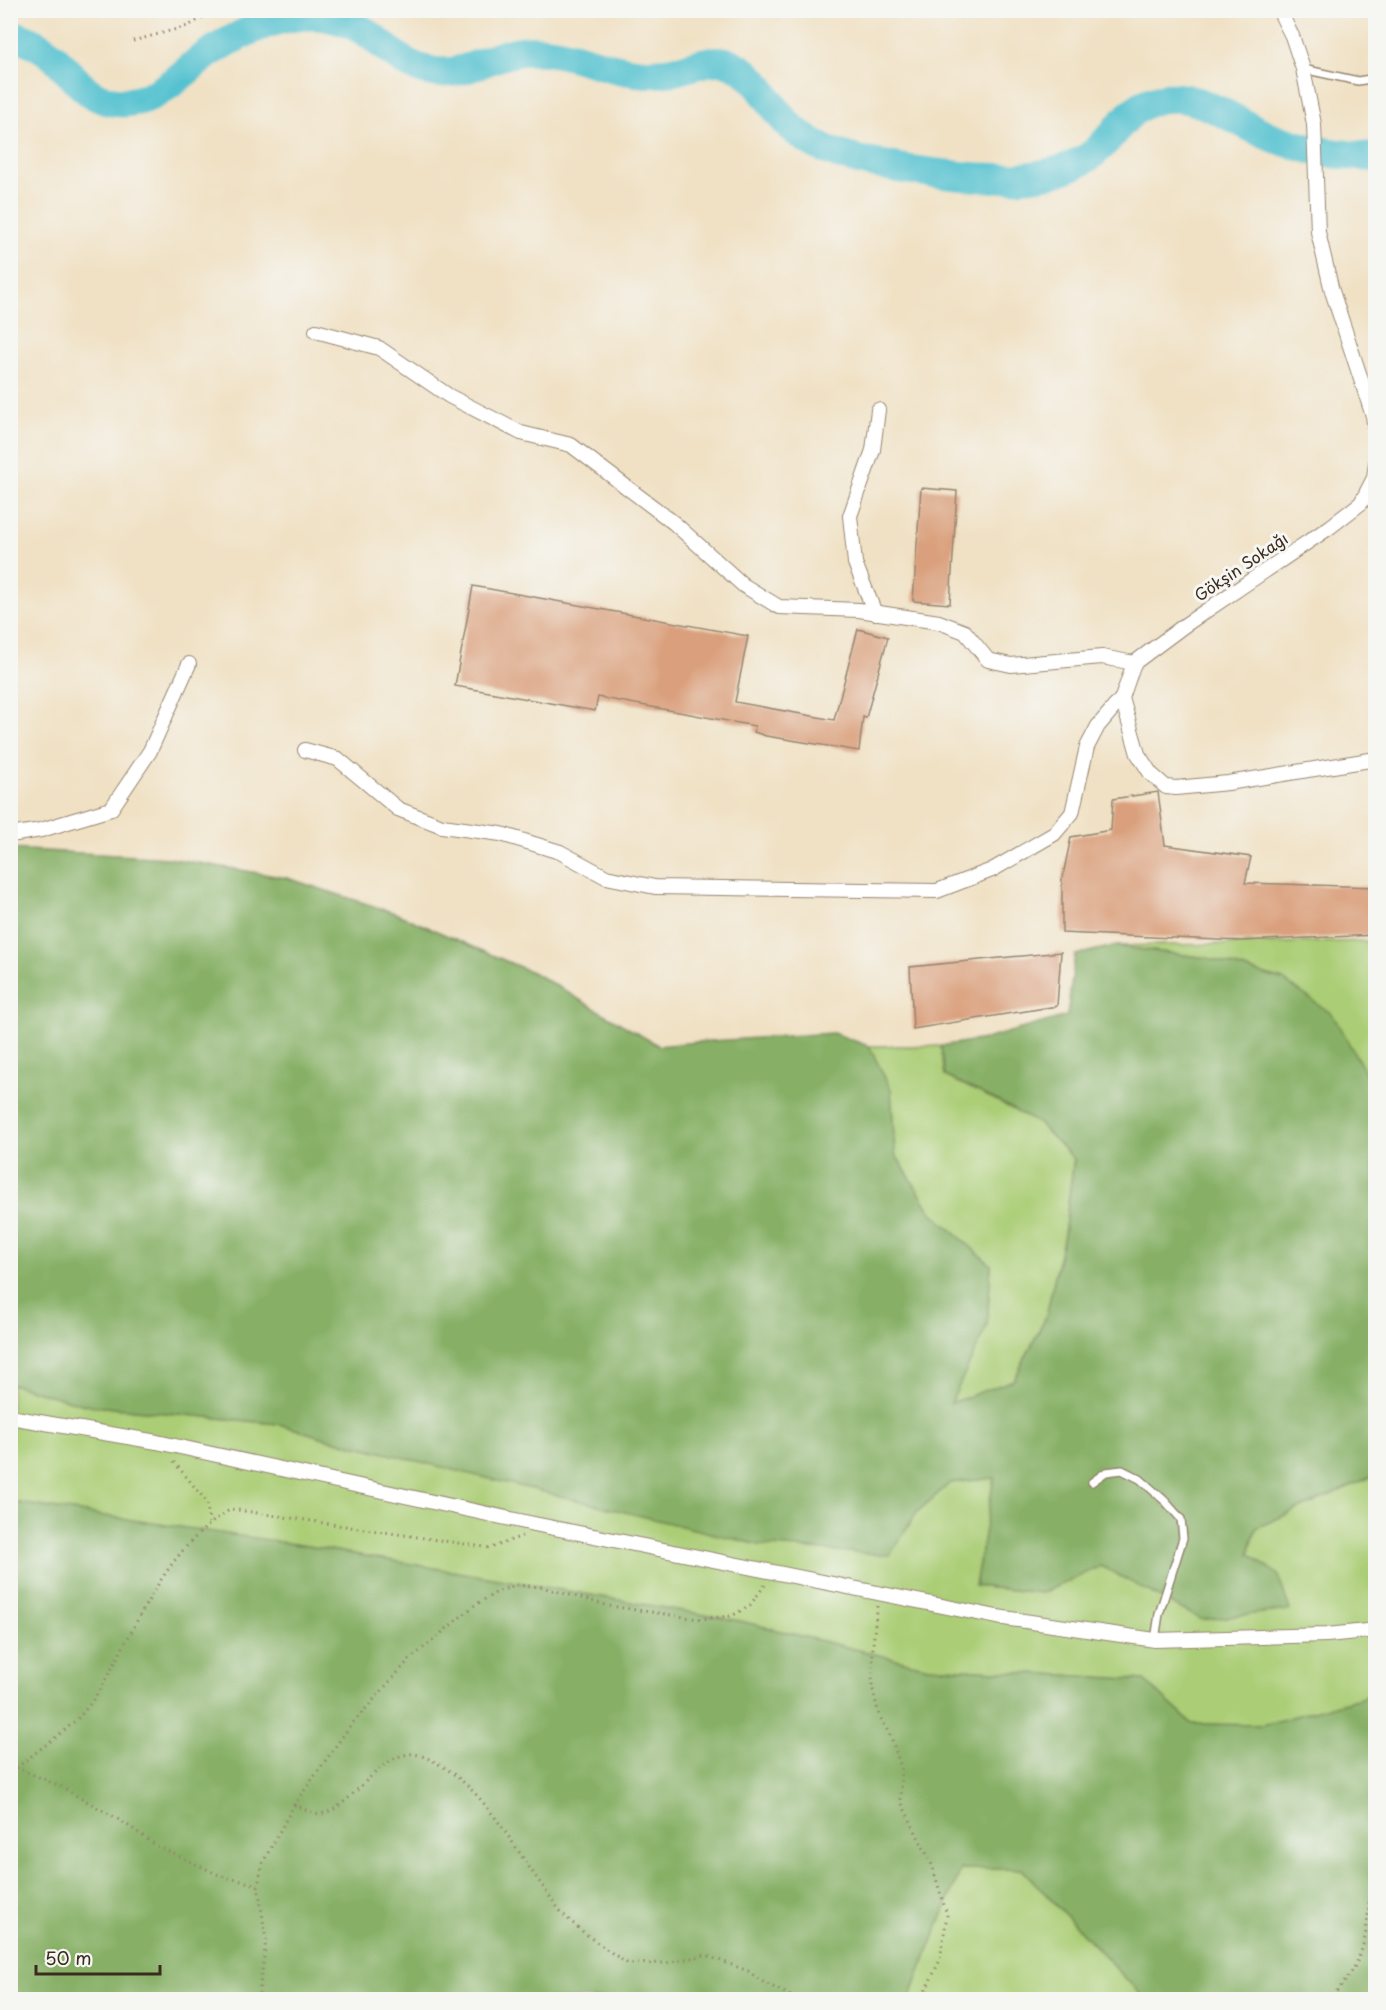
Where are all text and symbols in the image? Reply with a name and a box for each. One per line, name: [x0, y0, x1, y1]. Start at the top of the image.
street label: Gökşin Sokağı: [1189, 526, 1292, 607]
scale bar: [36, 1938, 160, 1976]
text: 50 m: [45, 1944, 92, 1971]

